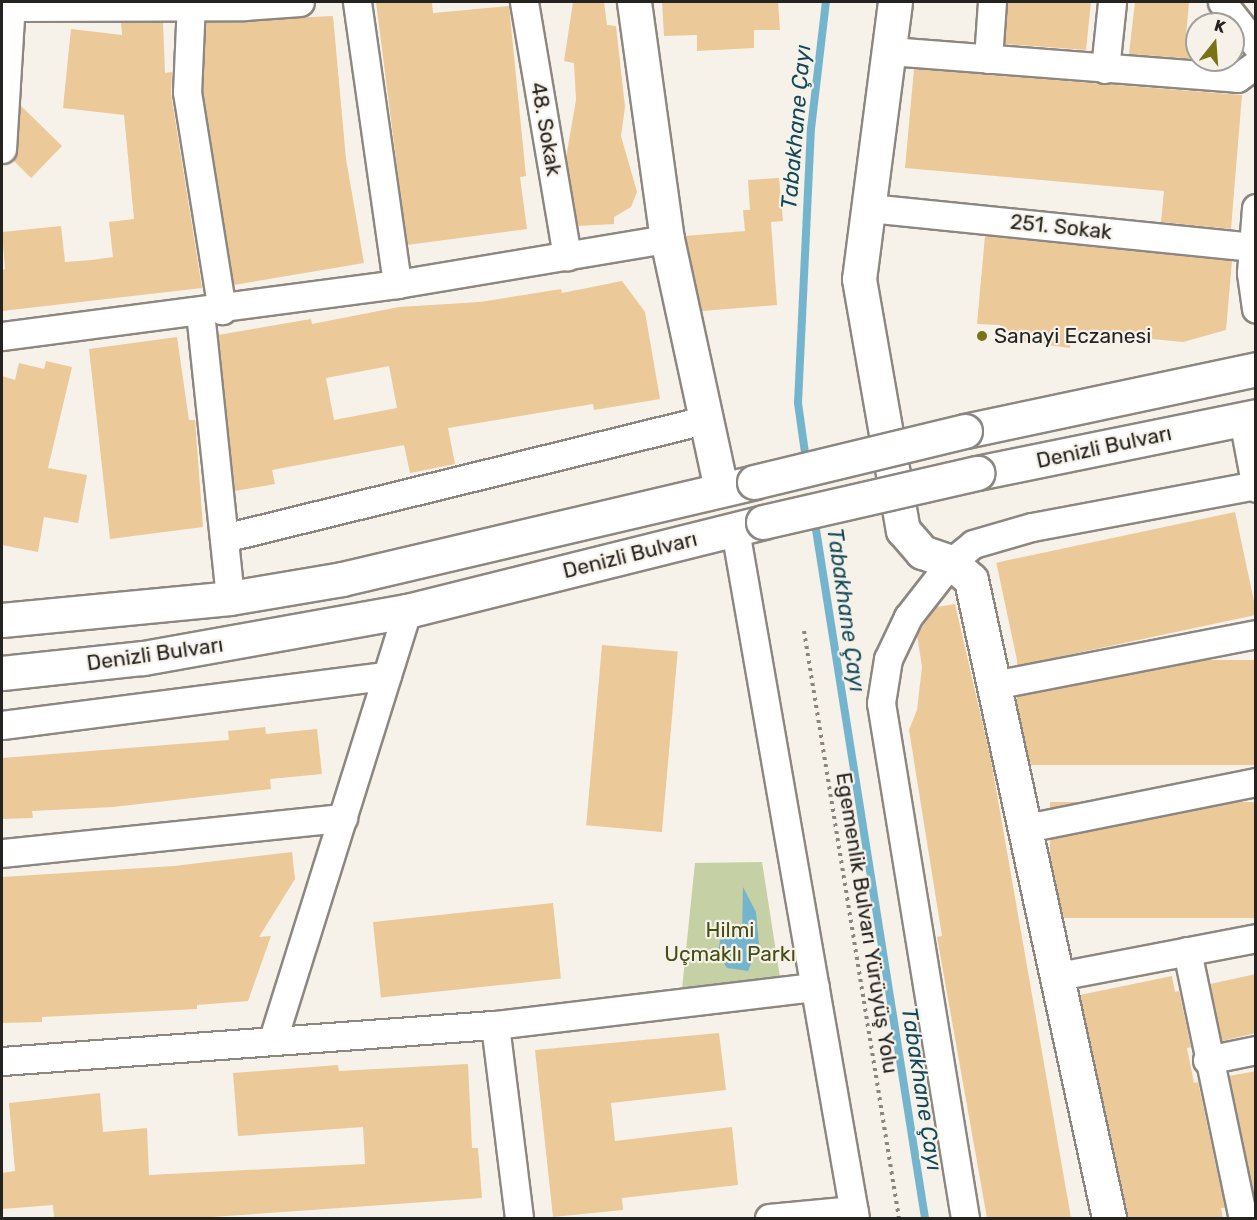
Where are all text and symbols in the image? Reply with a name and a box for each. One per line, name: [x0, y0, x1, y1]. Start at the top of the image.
north arrow: [1185, 12, 1245, 72]
text: K: [1212, 16, 1228, 37]
water label: Tabakhane Çayı: [776, 43, 816, 211]
street label: 48. Sokak: [525, 80, 567, 178]
street label: 251. Sokak: [1009, 209, 1113, 245]
place label: Sanayi Eczanesi: [994, 323, 1151, 349]
marker: Sanayi Eczanesi: [975, 329, 989, 343]
street label: Denizli Bulvarı: [1034, 420, 1174, 474]
street label: Denizli Bulvarı: [560, 526, 700, 584]
water label: Tabakhane Çayı: [821, 526, 871, 694]
street label: Denizli Bulvarı: [85, 632, 225, 676]
street label: Egemenlik Bulvarı Yürüyüş Yolu: [831, 770, 903, 1076]
park label: Hilmi Uçmaklı Parkı: [664, 917, 796, 967]
water label: Tabakhane Çayı: [896, 1005, 948, 1173]

